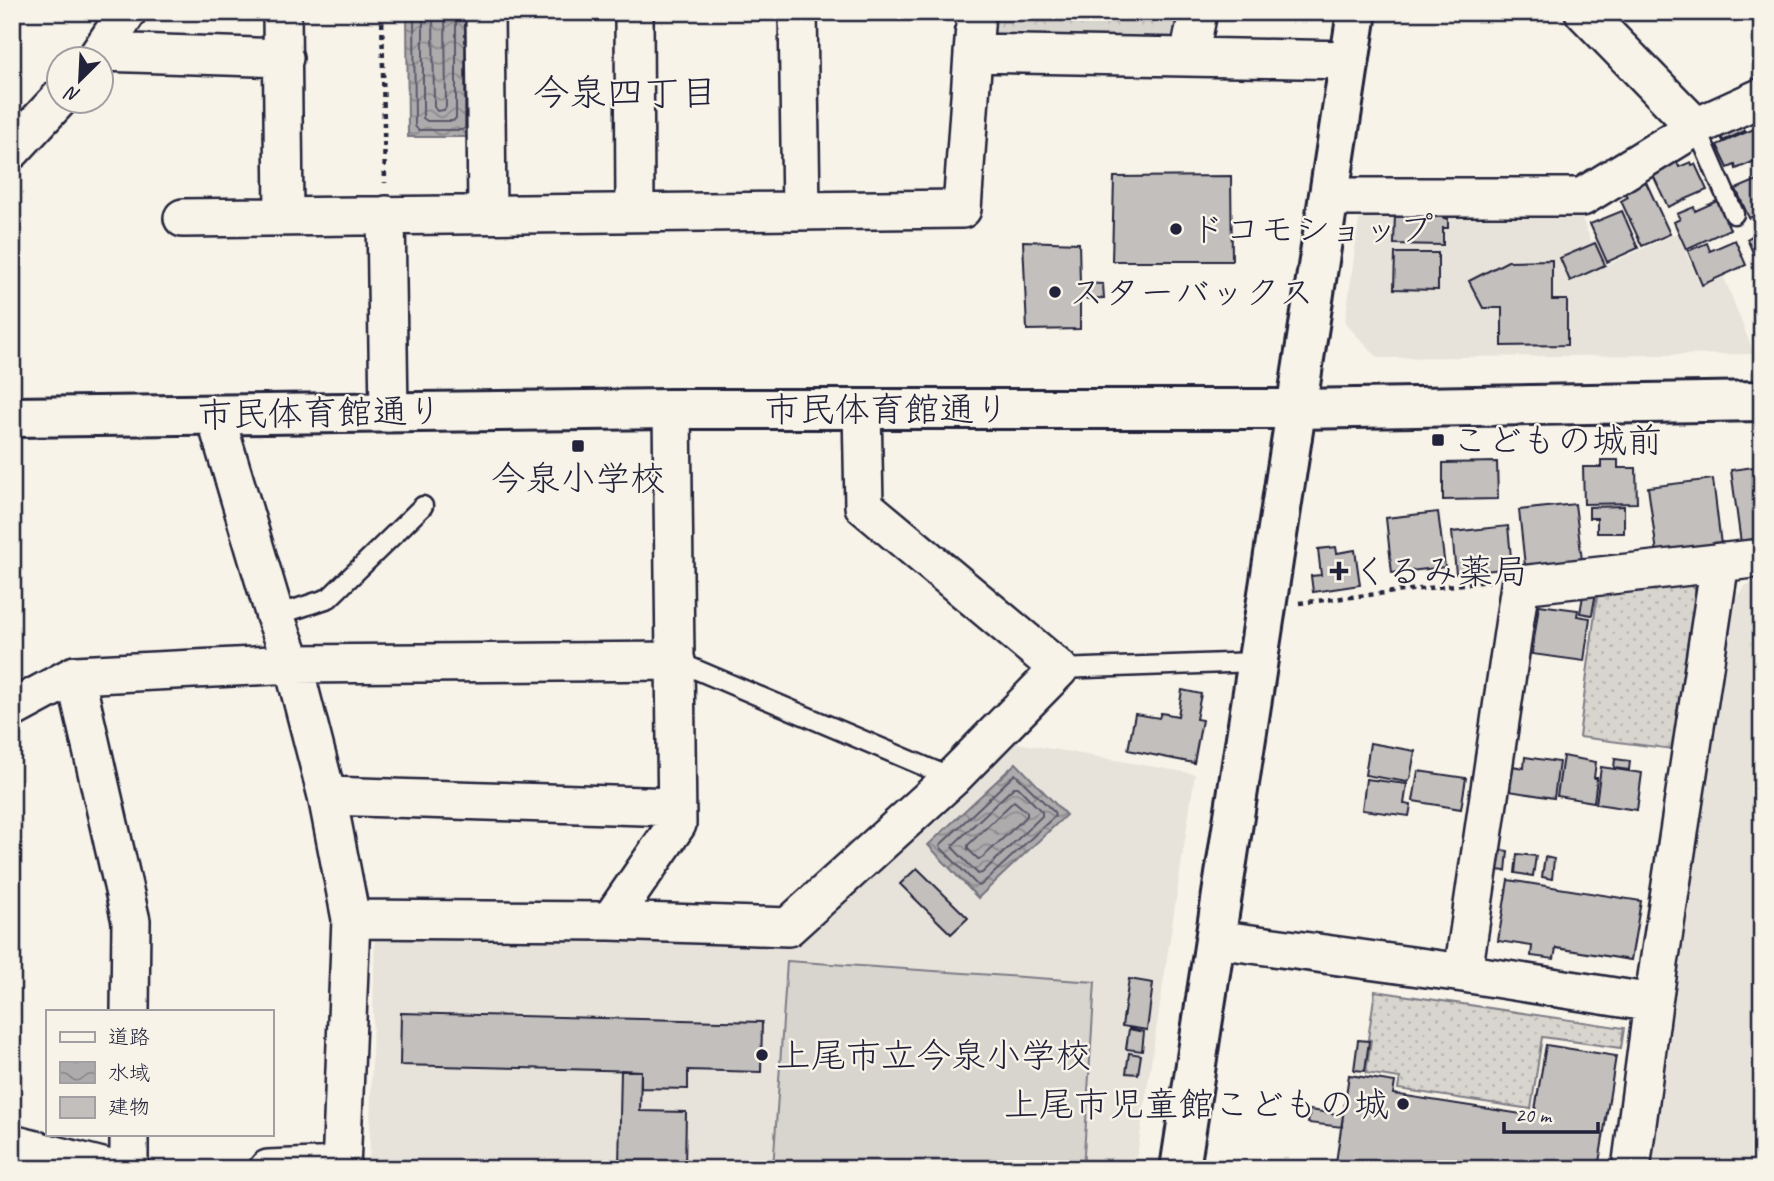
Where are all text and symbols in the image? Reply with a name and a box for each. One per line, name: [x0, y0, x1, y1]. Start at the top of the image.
north arrow: [46, 46, 116, 116]
district label: 今泉四丁目: [533, 69, 718, 116]
text: N: [60, 80, 84, 108]
place label: ドコモショップ: [1190, 207, 1434, 252]
marker: ドコモショップ: [1168, 221, 1184, 237]
place label: スターバックス: [1069, 270, 1314, 315]
marker: スターバックス: [1047, 284, 1063, 300]
street label: 市民体育館通り: [764, 387, 1010, 432]
street label: 市民体育館通り: [197, 388, 443, 438]
place label: こどもの城前: [1452, 418, 1662, 463]
marker: こどもの城前: [1430, 432, 1446, 448]
marker: 今泉小学校: [570, 438, 586, 454]
place label: 今泉小学校: [490, 456, 666, 501]
place label: くるみ薬局: [1353, 549, 1528, 594]
marker: くるみ薬局: [1331, 563, 1347, 579]
legend: [46, 1010, 273, 1136]
text: 道路: [108, 1024, 150, 1050]
place label: 上尾市立今泉小学校: [776, 1033, 1091, 1078]
marker: 上尾市立今泉小学校: [754, 1047, 770, 1063]
text: 水域: [108, 1060, 150, 1086]
place label: 上尾市児童館こどもの城: [1004, 1082, 1389, 1127]
scale bar: [1504, 1090, 1599, 1134]
text: 建物: [108, 1094, 150, 1120]
marker: 上尾市児童館こどもの城: [1395, 1096, 1411, 1112]
text: 20 m: [1515, 1102, 1553, 1128]

